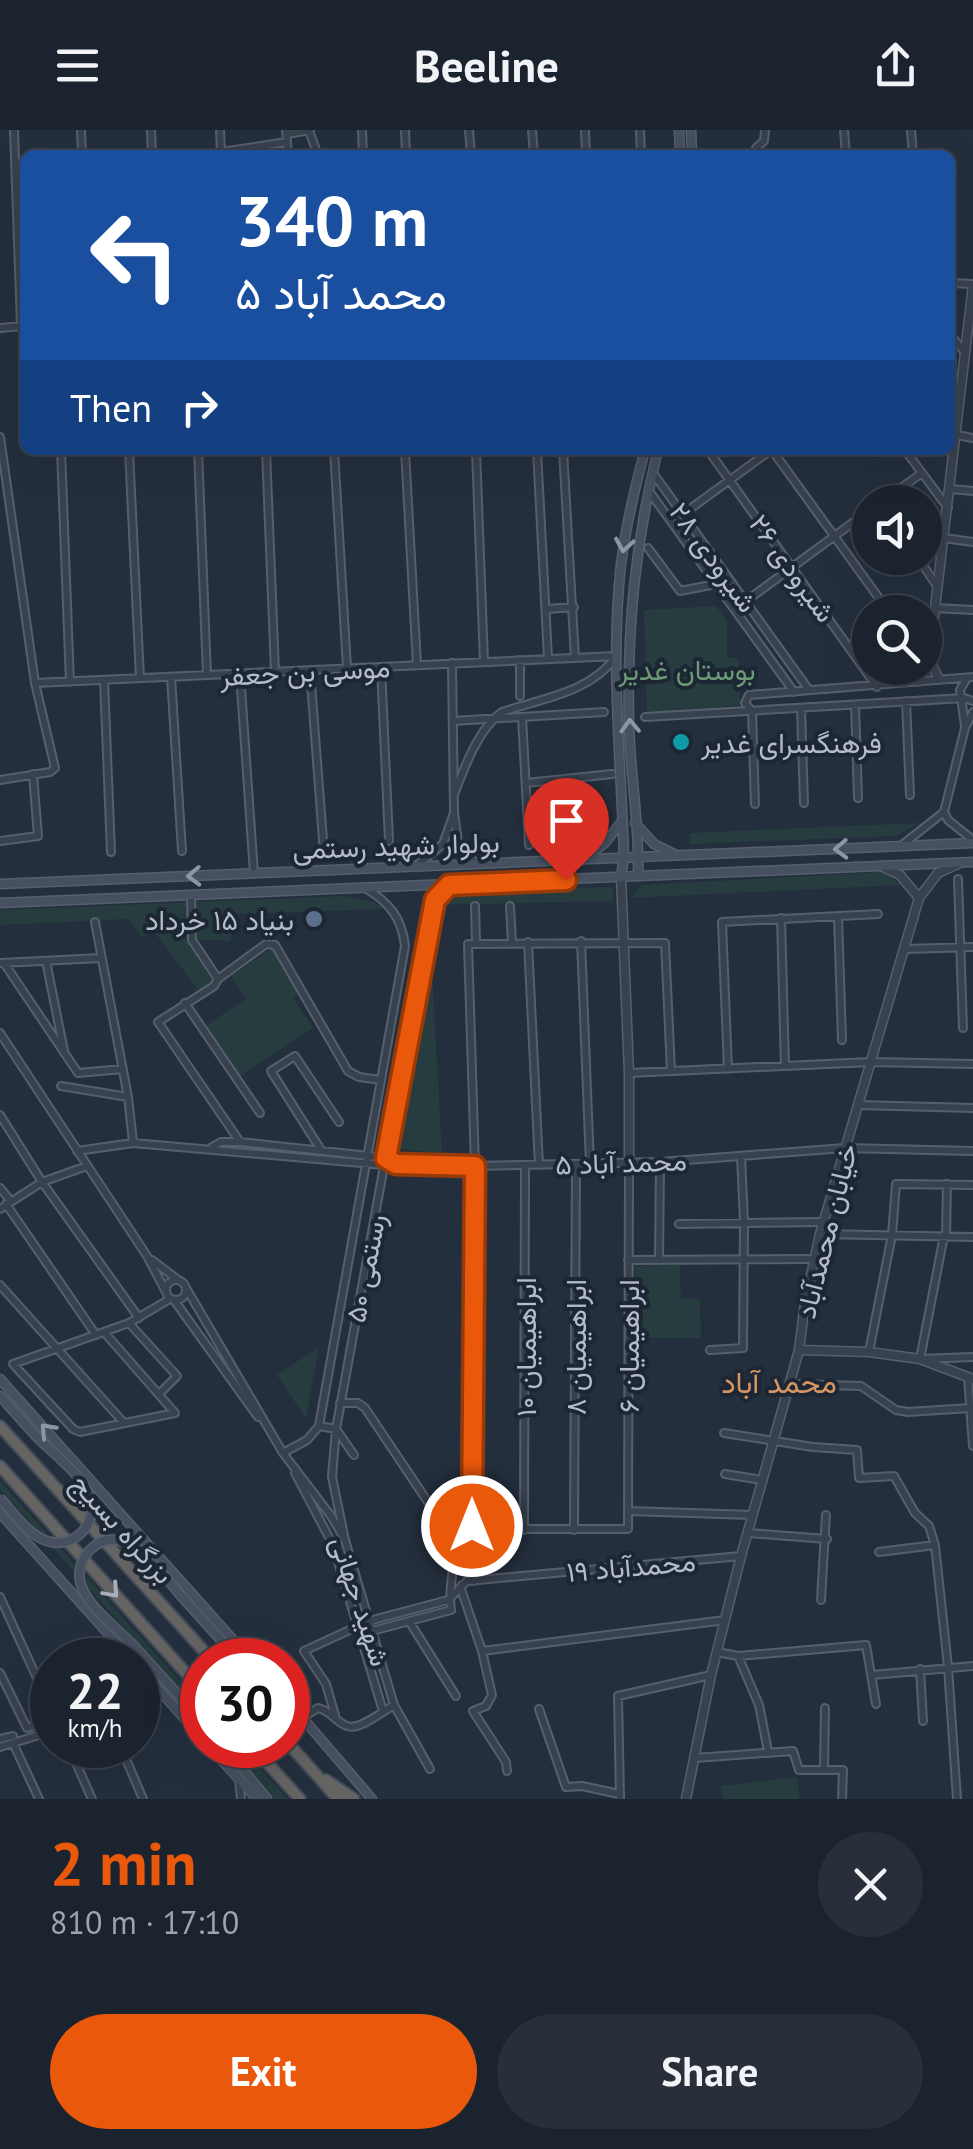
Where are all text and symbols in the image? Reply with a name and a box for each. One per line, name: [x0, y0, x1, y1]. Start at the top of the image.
text: Beeline: [414, 36, 559, 94]
icon: menu: [50, 38, 105, 93]
icon: share: [868, 38, 923, 93]
text: 340 m: [235, 175, 428, 265]
icon: left: [70, 190, 200, 320]
text: محمد آباد ۵: [235, 263, 447, 321]
icon: right: [172, 380, 227, 435]
text: Then: [70, 383, 152, 432]
map controls: [852, 485, 942, 685]
button: sound: [852, 485, 942, 575]
street label: شیرودی ۲۸: [661, 494, 767, 620]
street label: شیرودی ۲۶: [741, 507, 845, 629]
one-way arrow: [614, 537, 635, 554]
button: search: [852, 595, 942, 685]
street label: موسی بن جعفر: [218, 648, 391, 694]
park label: بوستان غدیر: [617, 651, 756, 688]
one-way arrow: [619, 717, 640, 733]
place label: فرهنگسرای غدیر: [700, 724, 882, 761]
marker: فرهنگسرای غدیر: [670, 731, 692, 753]
pin: [524, 778, 609, 881]
icon: arrive: [539, 793, 594, 848]
street label: بولوار شهید رستمی: [292, 823, 500, 867]
one-way arrow: [832, 839, 848, 860]
one-way arrow: [185, 865, 201, 886]
place label: بنیاد ۱۵ خرداد: [145, 901, 294, 938]
marker: بنیاد ۱۵ خرداد: [303, 908, 325, 930]
street label: خیابان محمدآباد: [786, 1140, 866, 1322]
street label: محمد آباد ۵: [554, 1141, 688, 1183]
street label: رستمی ۵۰: [336, 1211, 394, 1325]
street label: ابراهیمیان ۱۰: [507, 1277, 544, 1417]
street label: ابراهیمیان ۸: [557, 1279, 594, 1415]
street label: ابراهیمیان ۶: [610, 1279, 647, 1413]
district label: محمد آباد: [721, 1362, 837, 1401]
one-way arrow: [41, 1423, 59, 1442]
street label: بزرگراه بسیج: [62, 1465, 183, 1593]
position arrow: [420, 1474, 524, 1578]
street label: شهید جهانی: [323, 1531, 399, 1671]
street label: محمدآباد ۱۹: [565, 1542, 697, 1590]
one-way arrow: [100, 1579, 118, 1598]
speed limit sign: 30: [180, 1638, 310, 1768]
text: 22: [67, 1658, 123, 1723]
text: km/h: [68, 1712, 122, 1744]
text: 2 min: [50, 1824, 196, 1902]
button: close: [818, 1832, 923, 1937]
text: 810 m · 17:10: [50, 1901, 239, 1943]
button: Exit: [50, 2014, 477, 2129]
button: Share: [497, 2014, 923, 2129]

